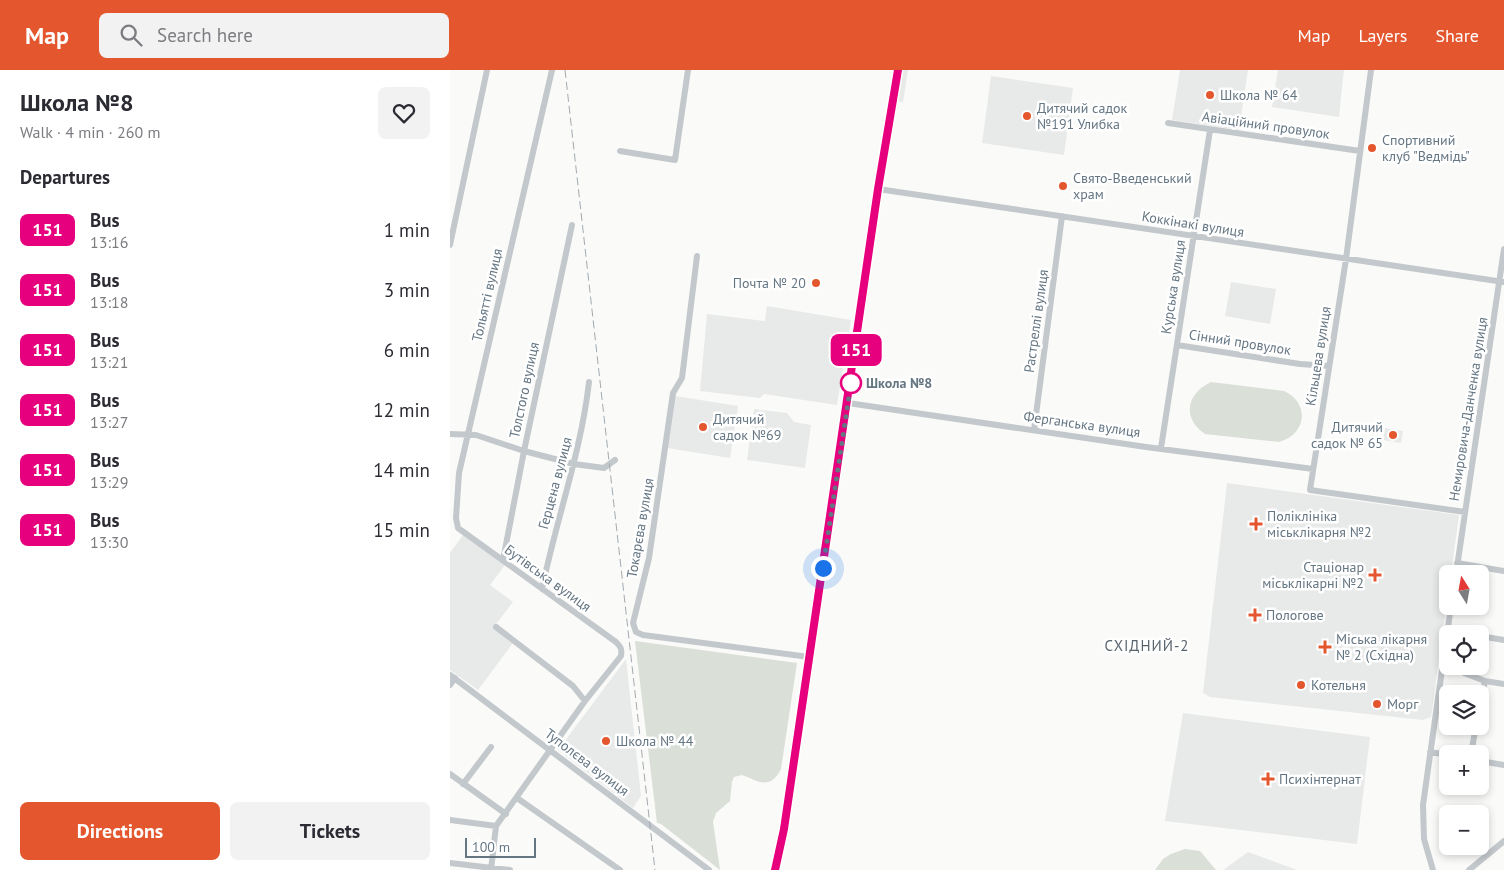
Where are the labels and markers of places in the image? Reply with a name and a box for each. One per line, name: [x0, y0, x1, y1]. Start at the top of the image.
place label: Школа № 64: [1220, 86, 1298, 104]
marker: Школа № 64: [1204, 89, 1216, 101]
place label: Дитячий садок №191 Улибка: [1037, 99, 1127, 133]
marker: Дитячий садок №191 Улибка: [1021, 110, 1033, 122]
place label: Спортивний клуб "Ведмідь": [1382, 131, 1470, 165]
marker: Спортивний клуб "Ведмідь": [1366, 142, 1378, 154]
place label: Свято-Введенський храм: [1073, 169, 1192, 203]
marker: Свято-Введенський храм: [1057, 180, 1069, 192]
place label: Почта № 20: [733, 274, 806, 292]
marker: Почта № 20: [810, 277, 822, 289]
marker: Школа №8: [840, 372, 862, 394]
place label: Школа №8: [866, 374, 932, 392]
place label: Дитячий садок №69: [713, 410, 781, 444]
place label: Дитячий садок № 65: [1311, 418, 1383, 452]
marker: Дитячий садок №69: [697, 421, 709, 433]
marker: Дитячий садок № 65: [1387, 429, 1399, 441]
place label: Поліклініка міськлікарня №2: [1267, 507, 1372, 541]
marker: Поліклініка міськлікарня №2: [1249, 517, 1263, 531]
place label: Стаціонар міськлікарні №2: [1262, 558, 1364, 592]
marker: Стаціонар міськлікарні №2: [1368, 568, 1382, 582]
place label: Пологове: [1266, 606, 1324, 624]
marker: Пологове: [1248, 608, 1262, 622]
place label: Міська лікарня № 2 (Східна): [1336, 630, 1427, 664]
marker: Міська лікарня № 2 (Східна): [1318, 640, 1332, 654]
place label: Котельня: [1311, 676, 1366, 694]
marker: Котельня: [1295, 679, 1307, 691]
place label: Морг: [1387, 695, 1419, 713]
marker: Морг: [1371, 698, 1383, 710]
place label: Школа № 44: [616, 732, 694, 750]
marker: Школа № 44: [600, 735, 612, 747]
place label: Психінтернат: [1279, 770, 1361, 788]
marker: Психінтернат: [1261, 772, 1275, 786]

